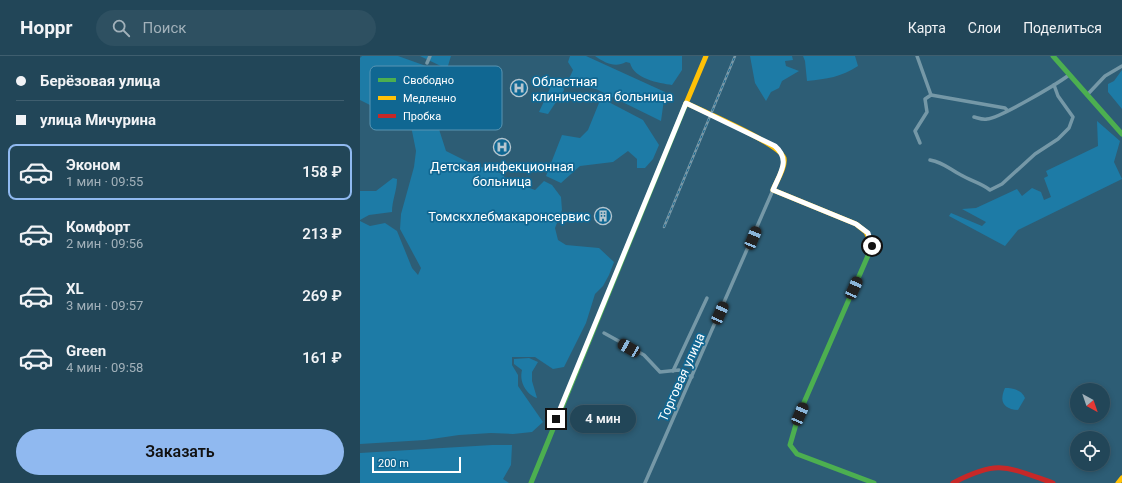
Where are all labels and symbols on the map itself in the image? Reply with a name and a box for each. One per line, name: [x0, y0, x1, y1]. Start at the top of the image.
legend: [370, 66, 502, 130]
text: Свободно: [403, 74, 454, 87]
place label: Областная клиническая больница: [532, 74, 673, 104]
hospital icon: Областная клиническая больница: [509, 78, 529, 98]
text: Медленно: [403, 92, 456, 105]
text: Пробка: [403, 110, 441, 123]
hospital icon: Детская инфекционная больница: [492, 137, 512, 157]
place label: Детская инфекционная больница: [430, 159, 574, 189]
building icon: Томскхлебмакаронсервис: [593, 206, 613, 226]
place label: Томскхлебмакаронсервис: [428, 209, 590, 224]
car: [743, 225, 763, 251]
route start: [863, 237, 881, 255]
car: [844, 275, 864, 301]
car: [710, 300, 730, 326]
street label: Торговая улица: [655, 331, 708, 424]
car: [616, 337, 642, 359]
north arrow: [1070, 383, 1110, 423]
car: [790, 401, 810, 427]
callout: 4 мин: [570, 405, 636, 433]
route end: [547, 410, 565, 428]
scale bar: [372, 455, 461, 474]

